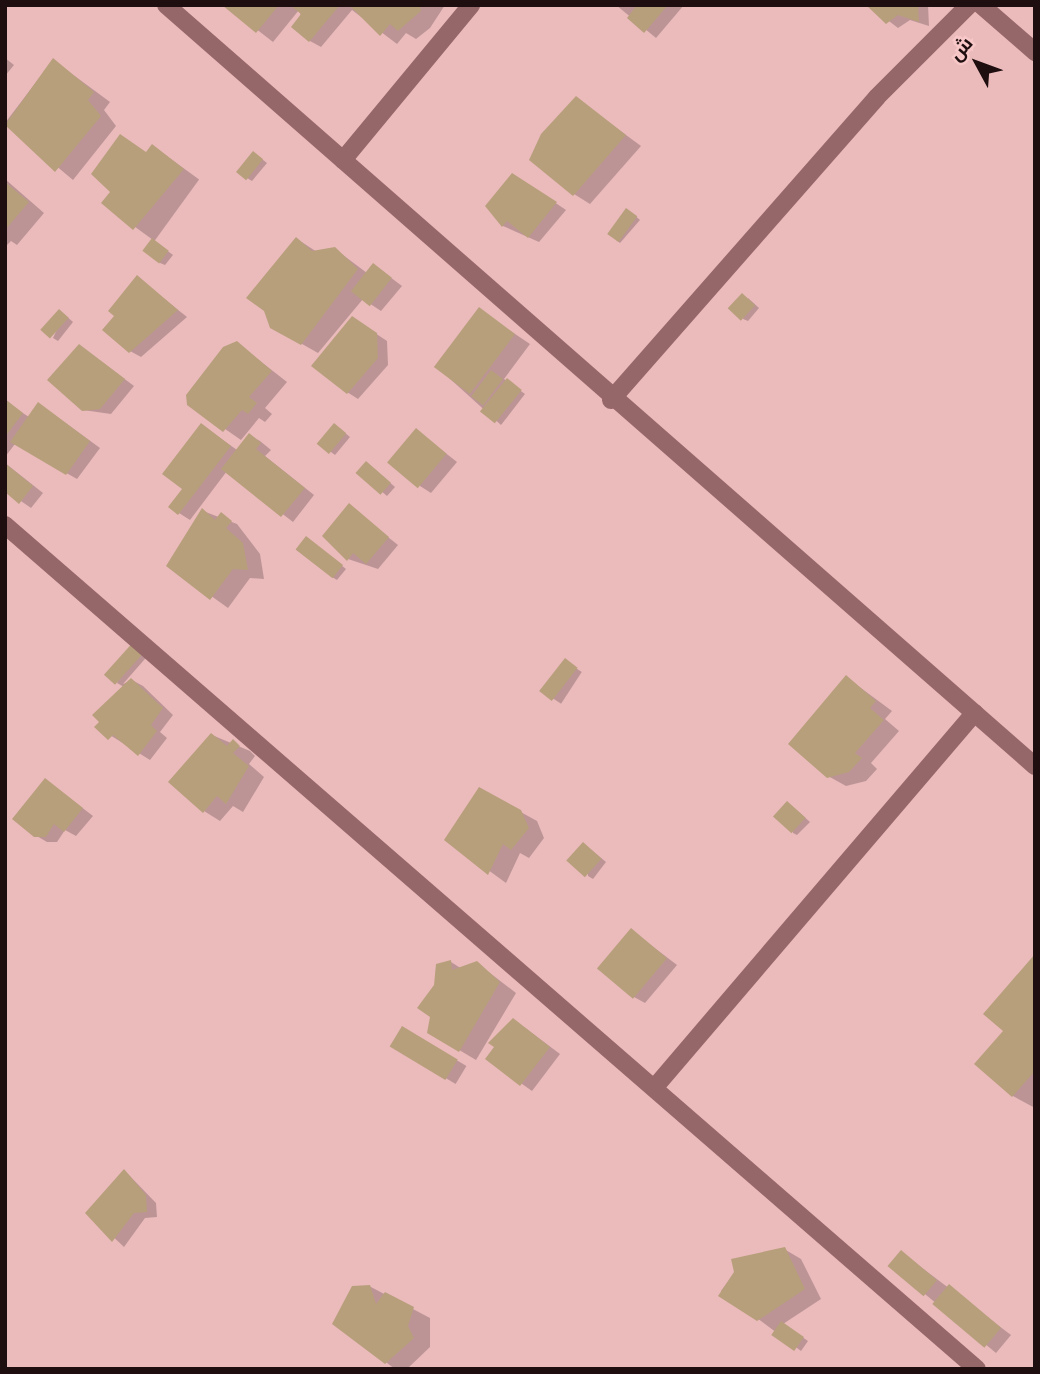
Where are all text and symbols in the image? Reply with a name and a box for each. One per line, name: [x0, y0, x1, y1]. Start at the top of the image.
north arrow: [942, 28, 1012, 98]
text: ش: [944, 32, 977, 66]

